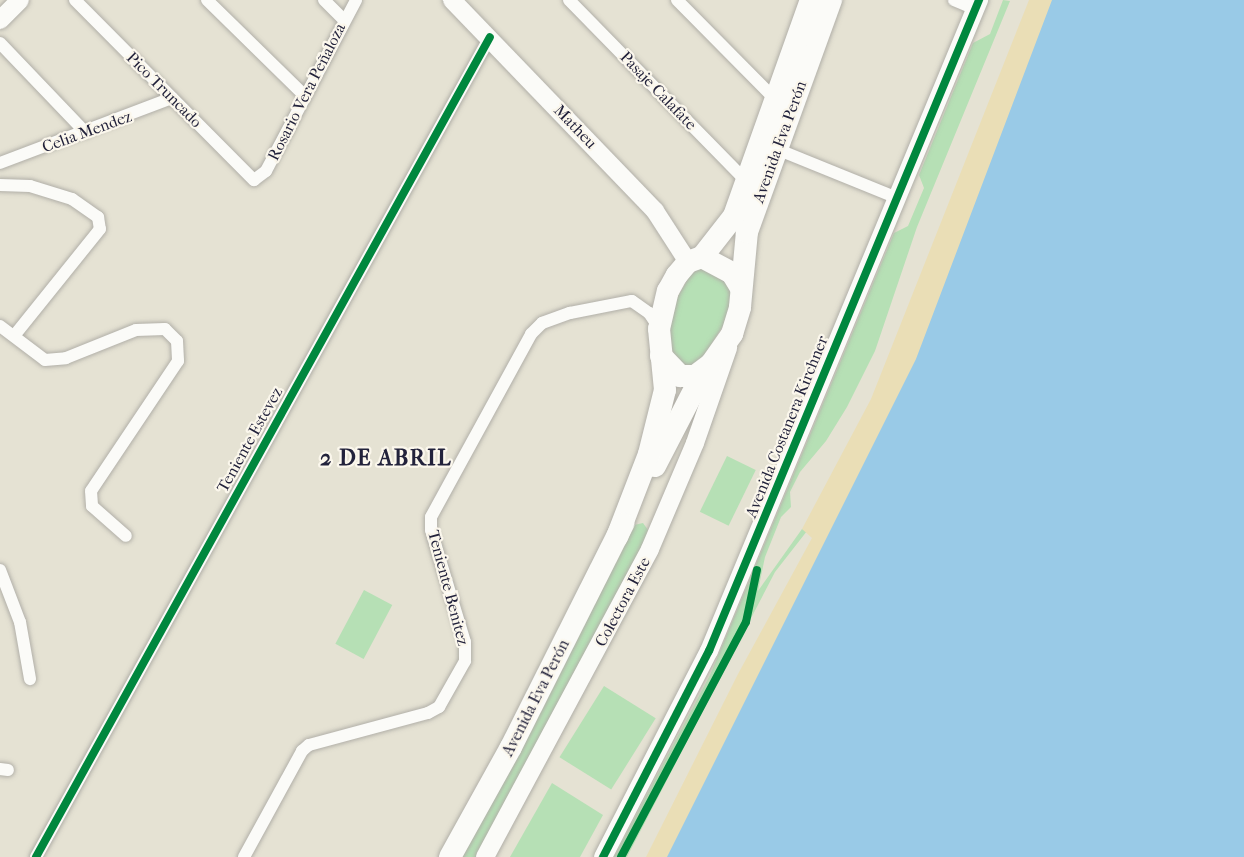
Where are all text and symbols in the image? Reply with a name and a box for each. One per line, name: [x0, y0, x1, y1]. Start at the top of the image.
street label: Rosario Vera Peñaloza: [264, 20, 350, 164]
street label: Pico Truncado: [122, 48, 206, 132]
street label: Pasaje Calafate: [616, 48, 700, 134]
street label: Avenida Eva Perón: [749, 78, 811, 206]
street label: Matheu: [549, 101, 601, 153]
street label: Celia Mendez: [40, 107, 134, 157]
street label: Avenida Costanera Kirchner: [742, 333, 832, 521]
street label: Teniente Estevez: [213, 384, 287, 496]
district label: 2 DE ABRIL: [320, 446, 452, 472]
street label: Teniente Benitez: [423, 528, 473, 648]
street label: Colectora Este: [591, 554, 655, 650]
street label: Avenida Eva Perón: [498, 636, 574, 760]

